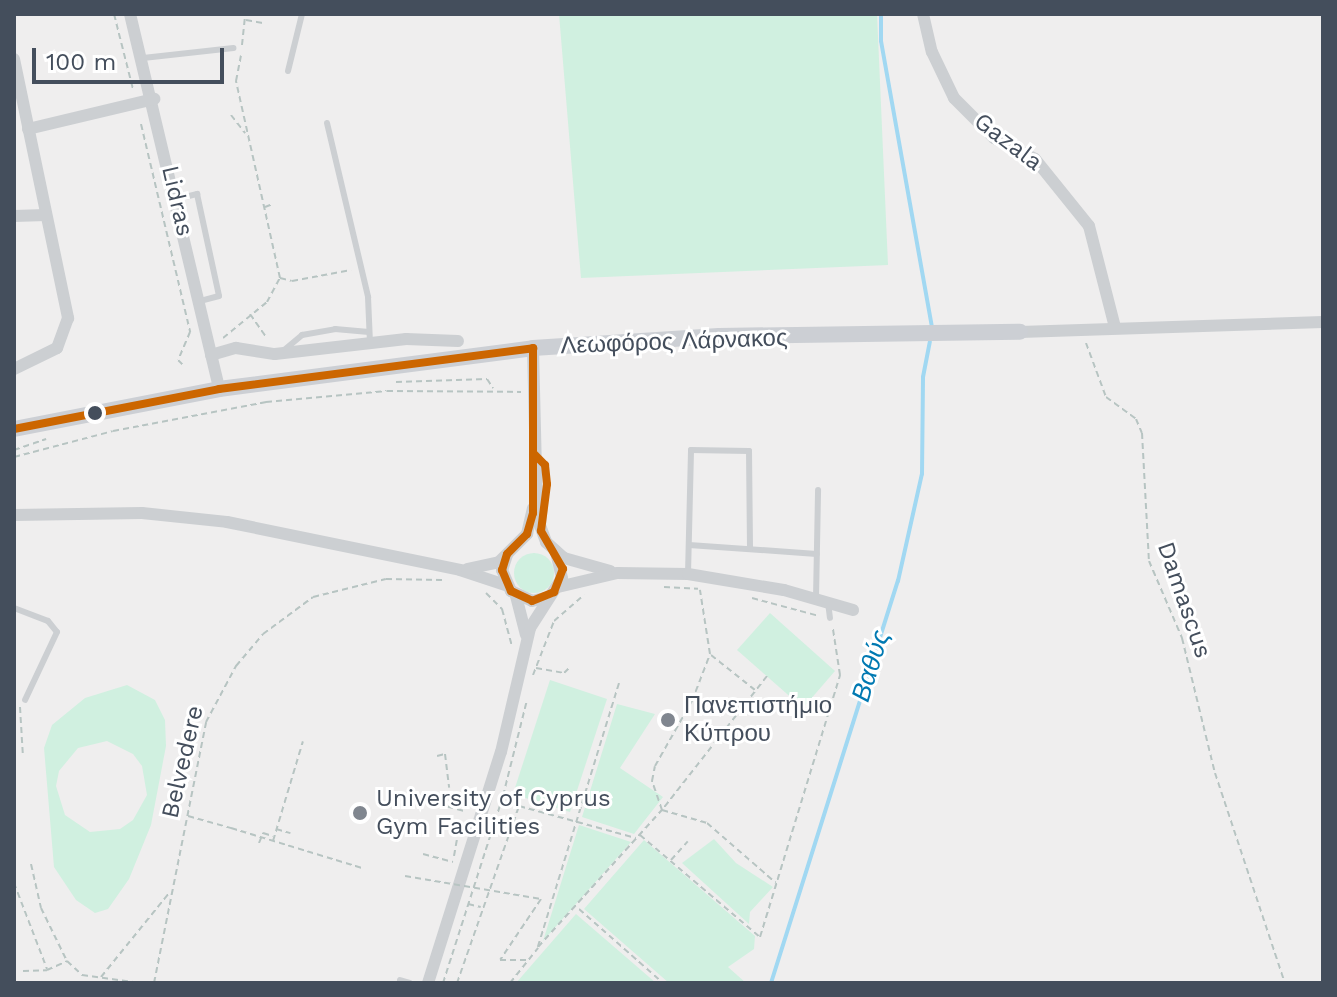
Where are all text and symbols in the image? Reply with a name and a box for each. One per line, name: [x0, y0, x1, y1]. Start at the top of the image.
scale bar: [36, 32, 228, 82]
text: 100 m: [46, 48, 116, 76]
street label: Gazala: [968, 107, 1048, 177]
street label: Lidras: [155, 163, 199, 239]
street label: Λεωφόρος Λάρνακος: [560, 324, 788, 360]
unlabelled marker: [87, 405, 103, 421]
street label: Damascus: [1151, 538, 1217, 662]
water label: Βαθύς: [845, 626, 897, 706]
place label: Πανεπιστήμιο Κύπρου: [684, 692, 832, 748]
street label: Belvedere: [156, 703, 210, 821]
marker: Πανεπιστήμιο Κύπρου: [659, 711, 677, 729]
place label: University of Cyprus Gym Facilities: [376, 785, 612, 841]
marker: University of Cyprus Gym Facilities: [351, 804, 369, 822]

